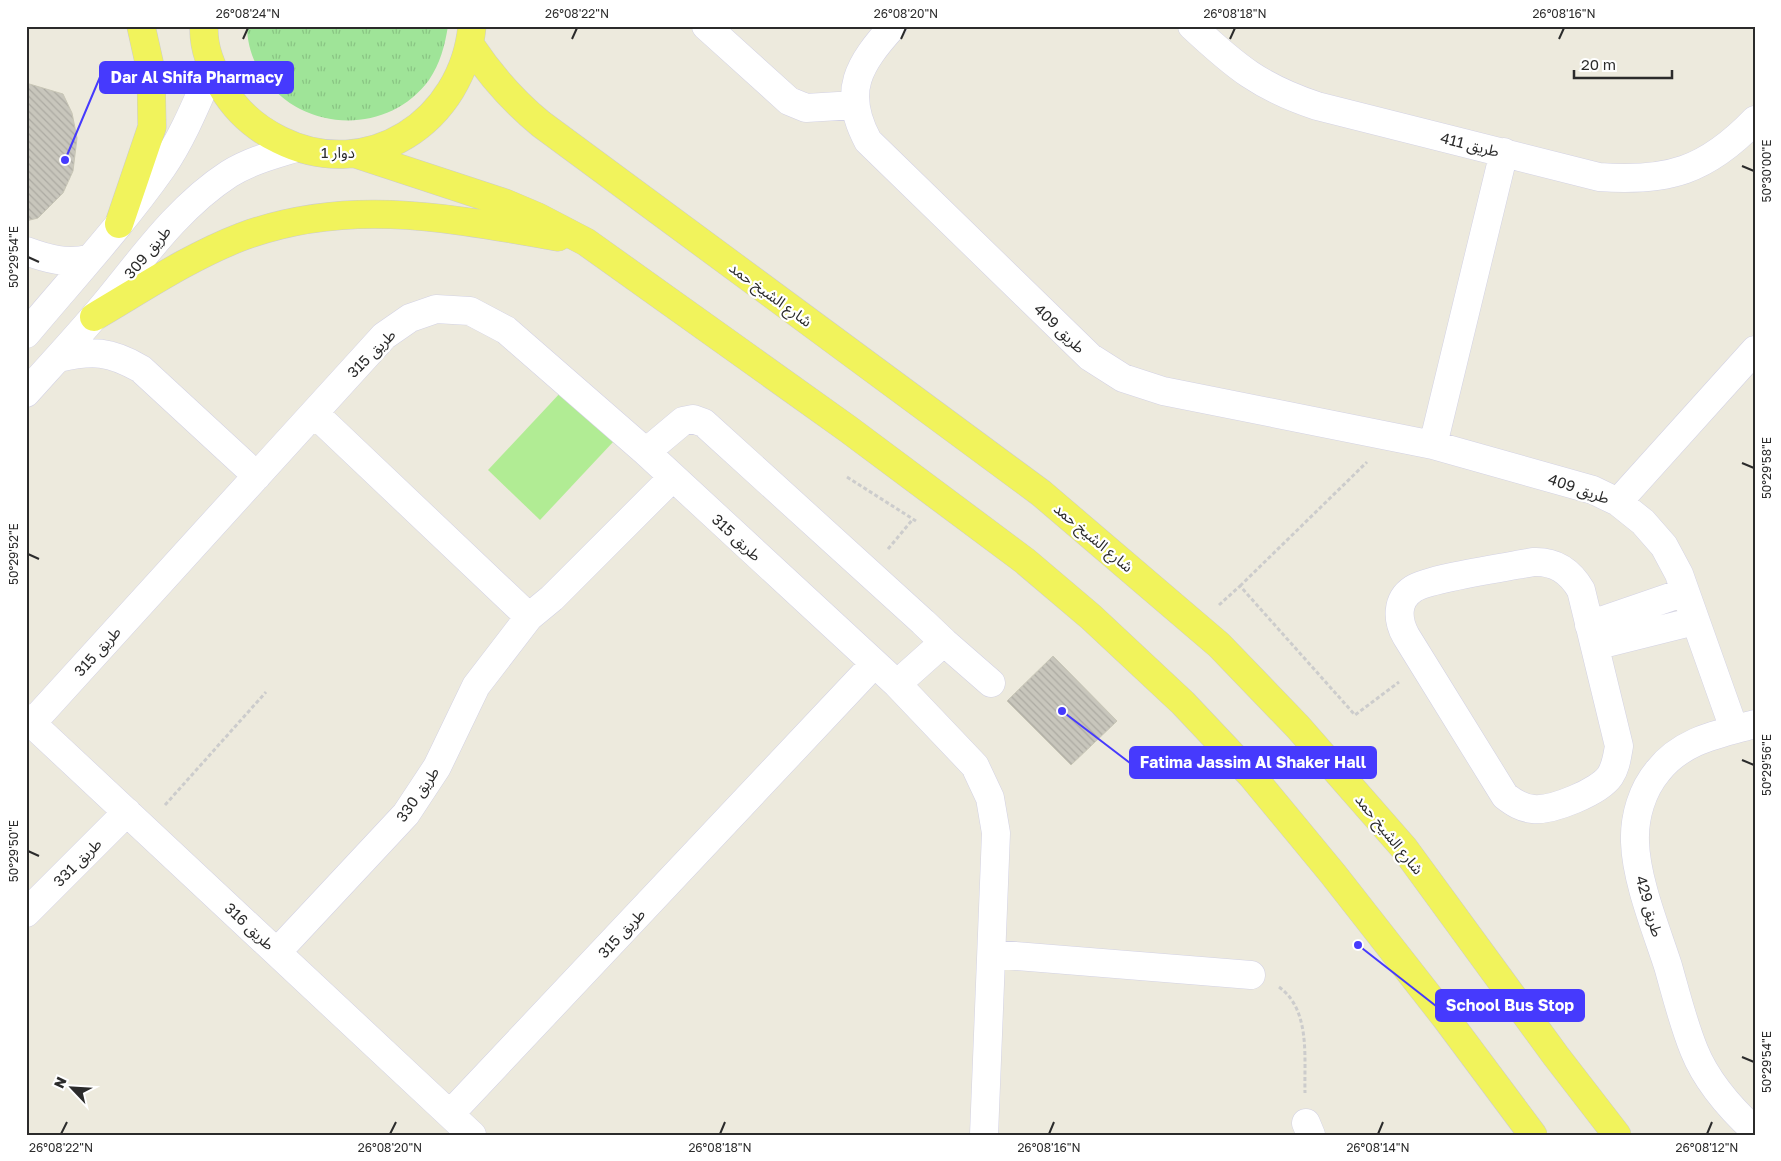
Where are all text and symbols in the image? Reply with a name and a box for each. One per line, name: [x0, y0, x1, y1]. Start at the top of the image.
text: 26°08'24"N: [216, 6, 280, 21]
text: 26°08'22"N: [545, 6, 609, 21]
text: 26°08'20"N: [874, 6, 938, 21]
text: 26°08'18"N: [1203, 6, 1267, 21]
text: 26°08'16"N: [1532, 6, 1596, 21]
scale bar: [1574, 48, 1671, 80]
text: 20 m: [1581, 55, 1616, 73]
callout: Dar Al Shifa Pharmacy: [100, 62, 293, 93]
text: Dar Al Shifa Pharmacy: [111, 67, 284, 87]
street label: طريق 411: [1438, 128, 1501, 162]
text: 50°30'00"E: [1759, 139, 1774, 203]
street label: دوار 1: [321, 143, 355, 162]
street label: طريق 309: [120, 222, 176, 283]
text: 50°29'54"E: [6, 226, 21, 288]
street label: شارع الشيخ حمد: [724, 258, 816, 333]
street label: طريق 409: [1030, 299, 1089, 358]
street label: طريق 315: [343, 325, 400, 382]
text: 50°29'58"E: [1759, 437, 1774, 499]
street label: طريق 409: [1545, 469, 1612, 509]
street label: شارع الشيخ حمد: [1048, 499, 1137, 579]
street label: طريق 315: [707, 510, 765, 566]
text: 50°29'52"E: [6, 523, 21, 585]
street label: طريق 315: [70, 622, 126, 681]
text: 50°29'56"E: [1759, 734, 1774, 796]
callout: Fatima Jassim Al Shaker Hall: [1130, 747, 1376, 778]
text: Fatima Jassim Al Shaker Hall: [1140, 752, 1367, 772]
street label: طريق 330: [392, 763, 444, 826]
street label: شارع الشيخ حمد: [1349, 790, 1428, 880]
text: 50°29'50"E: [6, 820, 21, 882]
street label: طريق 331: [49, 834, 106, 891]
street label: طريق 429: [1631, 873, 1667, 939]
street label: طريق 316: [220, 899, 279, 955]
street label: طريق 315: [594, 905, 650, 963]
callout: School Bus Stop: [1436, 990, 1584, 1021]
text: School Bus Stop: [1446, 995, 1574, 1015]
text: 50°29'54"E: [1759, 1031, 1774, 1093]
north arrow: [48, 1064, 98, 1114]
text: N: [50, 1074, 70, 1091]
text: 26°08'22"N: [29, 1140, 93, 1155]
text: 26°08'20"N: [358, 1140, 422, 1155]
text: 26°08'18"N: [688, 1140, 752, 1155]
text: 26°08'16"N: [1017, 1140, 1081, 1155]
text: 26°08'14"N: [1346, 1140, 1410, 1155]
text: 26°08'12"N: [1676, 1140, 1738, 1155]

